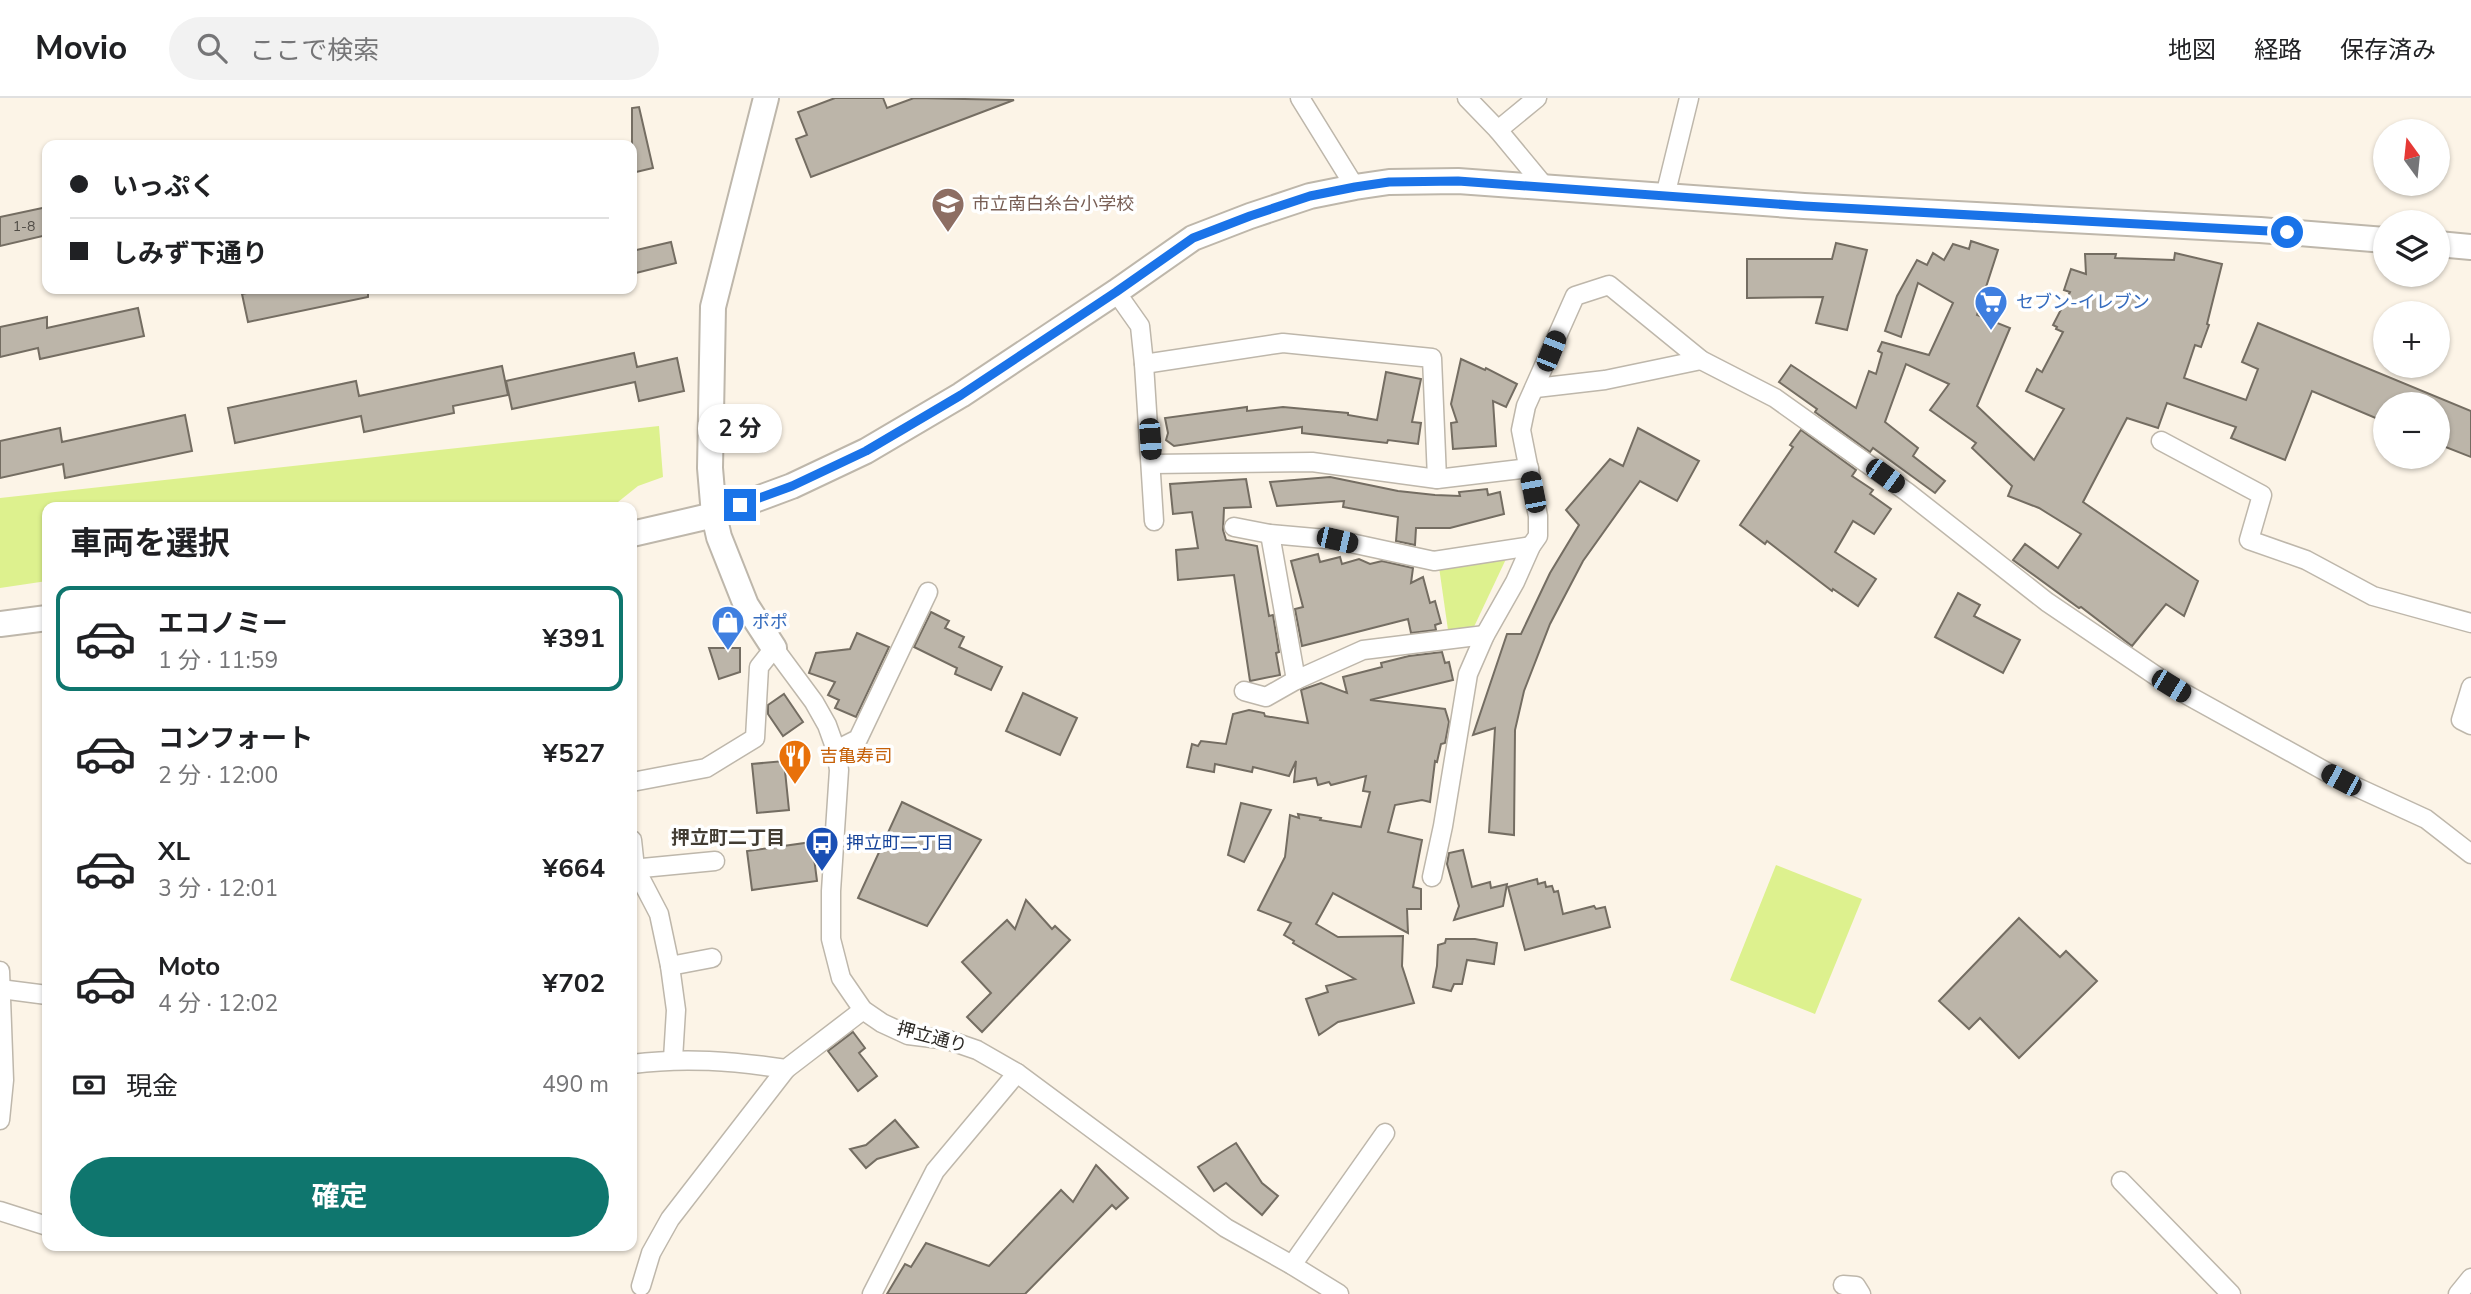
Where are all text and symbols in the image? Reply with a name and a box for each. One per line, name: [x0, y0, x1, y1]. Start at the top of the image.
search box: [169, 17, 659, 80]
text: Movio: [35, 26, 127, 71]
icon: search: [193, 29, 231, 67]
text: ここで検索: [249, 33, 379, 68]
text: 地図: [2168, 34, 2216, 66]
text: 経路: [2254, 34, 2302, 66]
text: 保存済み: [2340, 34, 2436, 66]
north arrow: [2373, 119, 2450, 196]
map controls: [2373, 119, 2450, 469]
text: いっぷく: [112, 169, 216, 204]
school or university icon: 市立南白糸台小学校: [929, 185, 967, 234]
place label: 市立南白糸台小学校: [972, 192, 1134, 216]
button: layers: [2373, 210, 2450, 287]
route start: [2271, 216, 2303, 248]
house number: 1-8: [13, 217, 35, 236]
text: しみず下通り: [112, 236, 268, 271]
supermarket icon: セブン-イレブン: [1972, 283, 2010, 332]
place label: セブン-イレブン: [2016, 290, 2150, 314]
button: +: [2373, 301, 2450, 378]
car: [1534, 328, 1569, 374]
button: −: [2373, 392, 2450, 469]
callout: 2 分: [698, 404, 782, 452]
text: 2 分: [718, 413, 762, 444]
car: [1139, 417, 1162, 461]
car: [1862, 455, 1909, 497]
car: [1519, 469, 1548, 515]
route end: [724, 489, 756, 521]
text: 車両を選択: [70, 522, 230, 565]
car: [1315, 525, 1360, 555]
shop icon: ポポ: [709, 603, 747, 652]
text: エコノミー: [158, 606, 288, 641]
icon: car: [74, 607, 137, 670]
place label: ポポ: [752, 610, 788, 634]
text: ¥391: [543, 621, 605, 656]
text: 1 分 · 11:59: [158, 645, 278, 676]
car: [2148, 666, 2195, 706]
text: コンフォート: [158, 721, 313, 756]
icon: car: [74, 722, 137, 785]
text: ¥527: [543, 736, 605, 771]
restaurant icon: 吉亀寿司: [776, 737, 814, 786]
place label: 吉亀寿司: [820, 744, 892, 768]
text: 2 分 · 12:00: [158, 760, 278, 791]
car: [2318, 761, 2365, 799]
bus stop icon: 押立町二丁目: [803, 824, 841, 873]
district label: 押立町二丁目: [671, 825, 785, 851]
place label: 押立町二丁目: [846, 831, 954, 855]
text: XL: [158, 834, 190, 869]
icon: car: [74, 837, 137, 900]
text: ¥664: [543, 851, 605, 886]
text: 3 分 · 12:01: [158, 873, 278, 904]
text: Moto: [158, 949, 220, 984]
icon: car: [74, 952, 137, 1015]
text: ¥702: [543, 966, 605, 1001]
text: 4 分 · 12:02: [158, 988, 278, 1019]
street label: 押立通り: [894, 1016, 970, 1058]
icon: cash: [70, 1066, 108, 1104]
text: 現金: [126, 1069, 178, 1104]
text: 490 m: [542, 1069, 609, 1100]
button: 確定: [70, 1157, 609, 1237]

